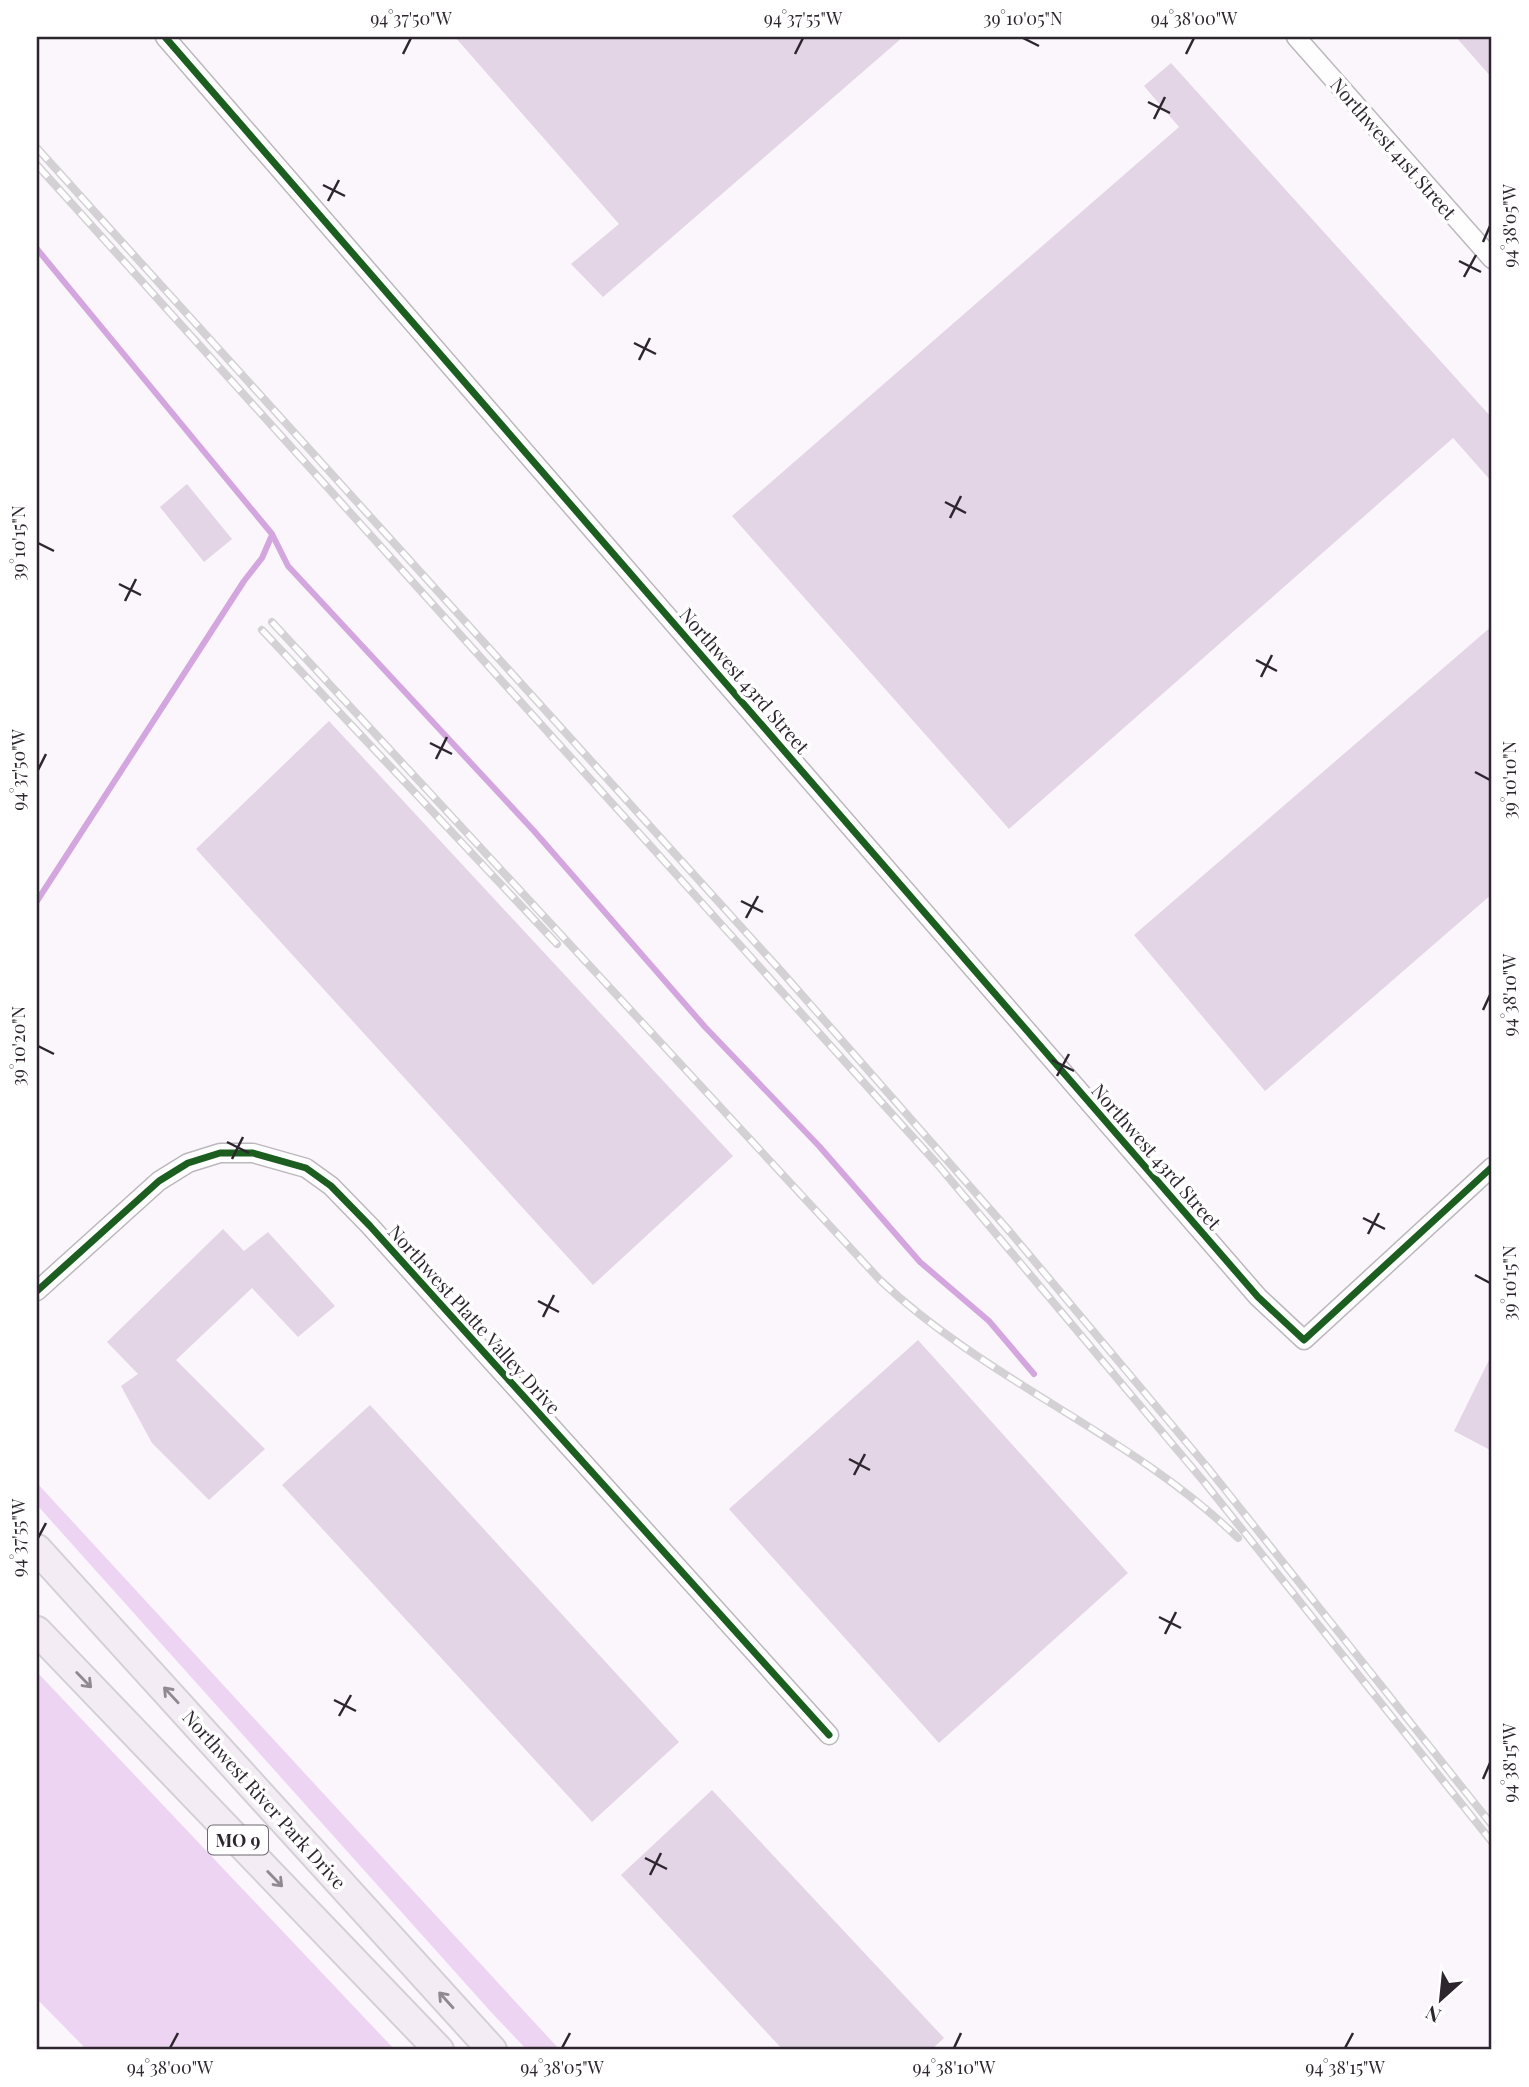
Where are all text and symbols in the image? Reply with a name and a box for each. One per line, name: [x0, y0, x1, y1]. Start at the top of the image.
text: 94°37'50"W: [370, 6, 452, 30]
text: 94°37'55"W: [764, 6, 843, 30]
text: 39°10'05"N: [983, 6, 1063, 30]
text: 94°38'00"W: [1151, 6, 1238, 30]
street label: Northwest 41st Street: [1325, 72, 1463, 225]
text: 94°38'05"W: [1497, 183, 1521, 268]
text: 39°10'15"N: [6, 505, 30, 581]
street label: Northwest 43rd Street: [674, 602, 816, 759]
text: 94°37'50"W: [6, 729, 30, 811]
text: 39°10'10"N: [1497, 740, 1521, 819]
text: 94°38'10"W: [1497, 953, 1521, 1036]
text: 39°10'20"N: [6, 1005, 30, 1086]
street label: Northwest 43rd Street: [1086, 1078, 1228, 1235]
street label: Northwest Platte Valley Drive: [383, 1219, 567, 1419]
text: 39°10'15"N: [1497, 1245, 1521, 1321]
text: 94°37'55"W: [6, 1498, 30, 1577]
one-way arrow: [76, 1671, 92, 1689]
one-way arrow: [163, 1686, 179, 1704]
street label: Northwest River Park Drive: [177, 1704, 353, 1894]
text: 94°38'15"W: [1497, 1723, 1521, 1803]
road number: MO 9: [208, 1826, 268, 1854]
one-way arrow: [267, 1870, 284, 1887]
north arrow: [1406, 1965, 1476, 2035]
one-way arrow: [438, 1991, 454, 2009]
text: N: [1421, 2000, 1445, 2030]
text: 94°38'00"W: [127, 2055, 214, 2079]
text: 94°38'05"W: [520, 2055, 605, 2079]
text: 94°38'10"W: [913, 2055, 996, 2079]
text: 94°38'15"W: [1305, 2055, 1385, 2079]

